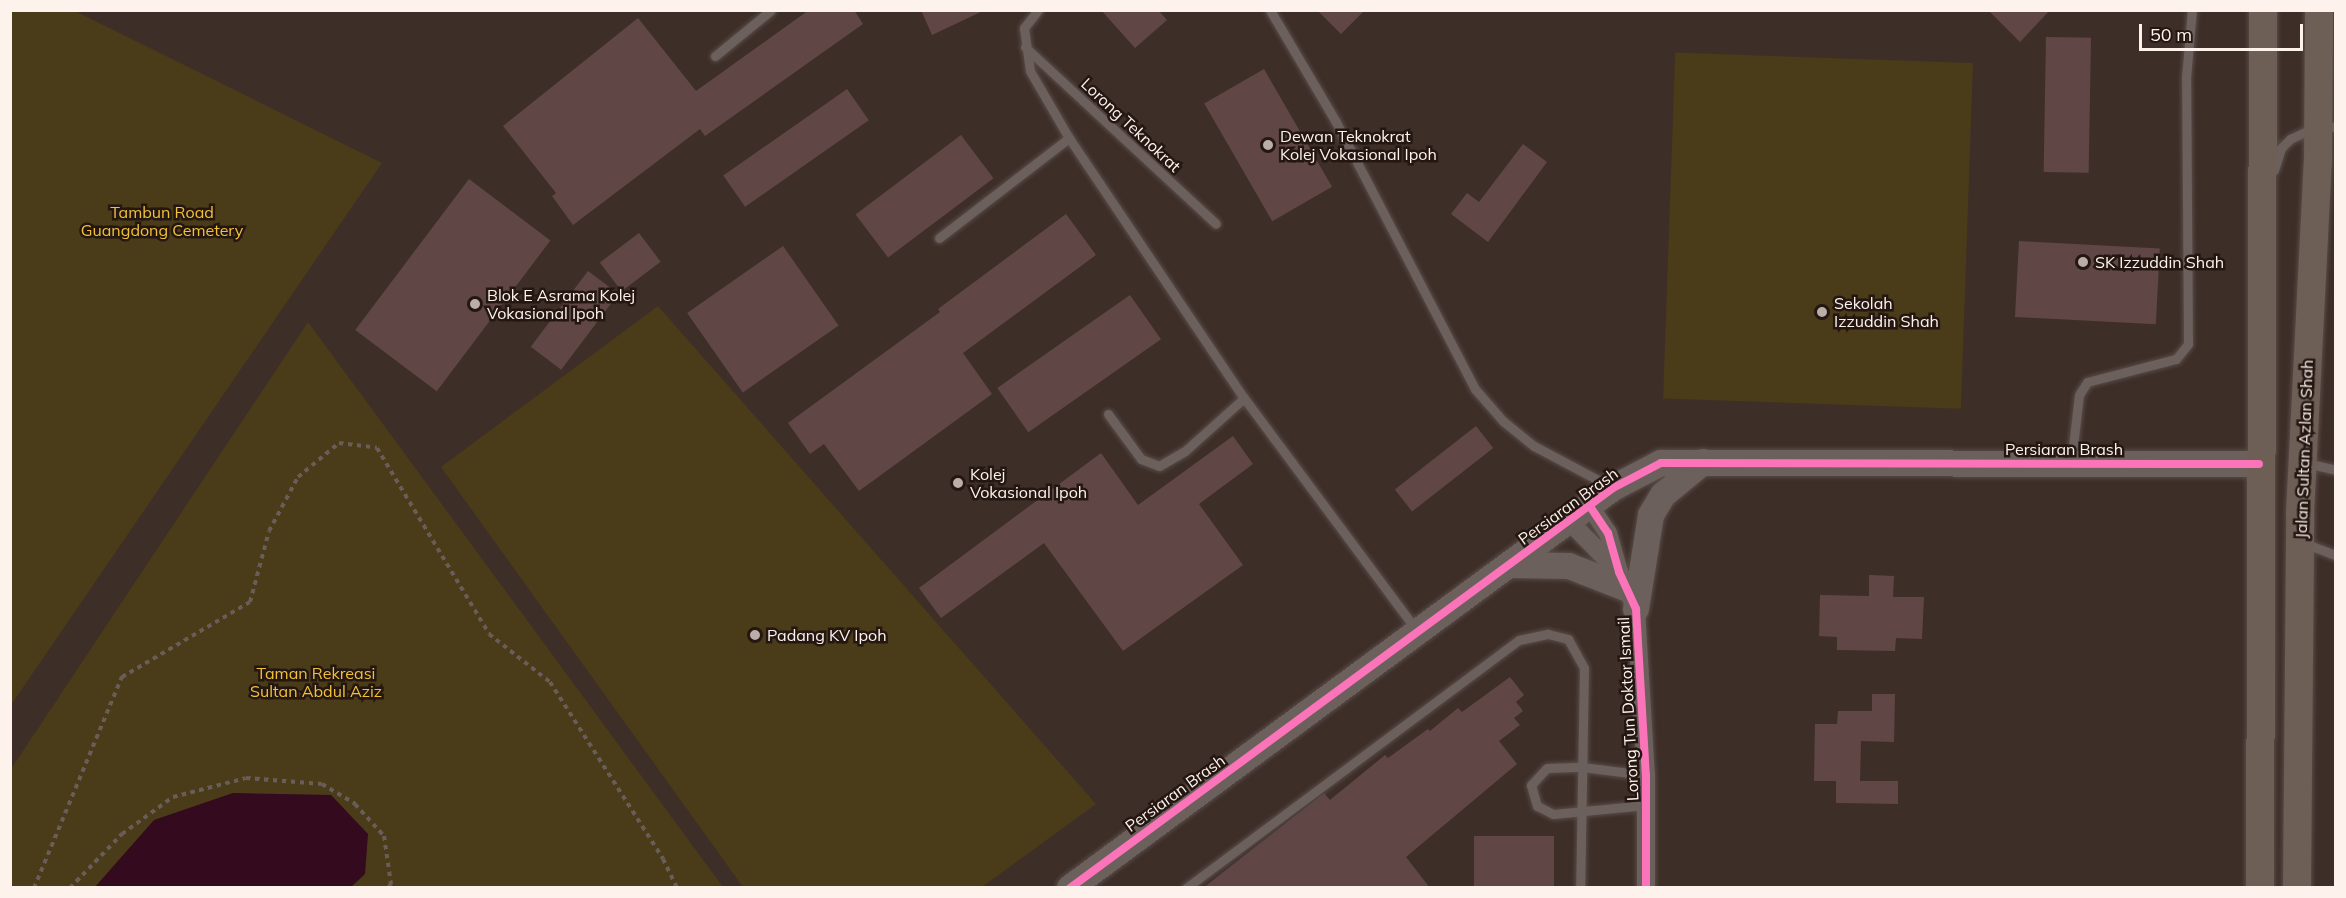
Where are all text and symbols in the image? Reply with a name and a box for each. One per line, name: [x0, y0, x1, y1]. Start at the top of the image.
scale bar: [2142, 12, 2306, 50]
text: 50 m: [2150, 23, 2192, 46]
street label: Lorong Teknokrat: [1077, 74, 1185, 176]
place label: Dewan Teknokrat Kolej Vokasional Ipoh: [1280, 126, 1437, 164]
marker: Dewan Teknokrat Kolej Vokasional Ipoh: [1261, 138, 1275, 152]
park label: Tambun Road Guangdong Cemetery: [81, 202, 243, 240]
place label: SK Izzuddin Shah: [2095, 252, 2224, 272]
marker: SK Izzuddin Shah: [2076, 255, 2090, 269]
place label: Blok E Asrama Kolej Vokasional Ipoh: [487, 285, 635, 323]
place label: Sekolah Izzuddin Shah: [1834, 293, 1939, 331]
marker: Blok E Asrama Kolej Vokasional Ipoh: [468, 297, 482, 311]
marker: Sekolah Izzuddin Shah: [1815, 305, 1829, 319]
street label: Jalan Sultan Azlan Shah: [2291, 359, 2317, 539]
street label: Persiaran Brash: [2005, 439, 2123, 459]
street label: Persiaran Brash: [1515, 463, 1621, 549]
place label: Kolej Vokasional Ipoh: [970, 464, 1087, 502]
marker: Kolej Vokasional Ipoh: [951, 476, 965, 490]
street label: Lorong Tun Doktor Ismail: [1614, 617, 1642, 801]
place label: Padang KV Ipoh: [767, 625, 887, 645]
marker: Padang KV Ipoh: [748, 628, 762, 642]
park label: Taman Rekreasi Sultan Abdul Aziz: [250, 663, 382, 701]
street label: Persiaran Brash: [1122, 750, 1228, 836]

